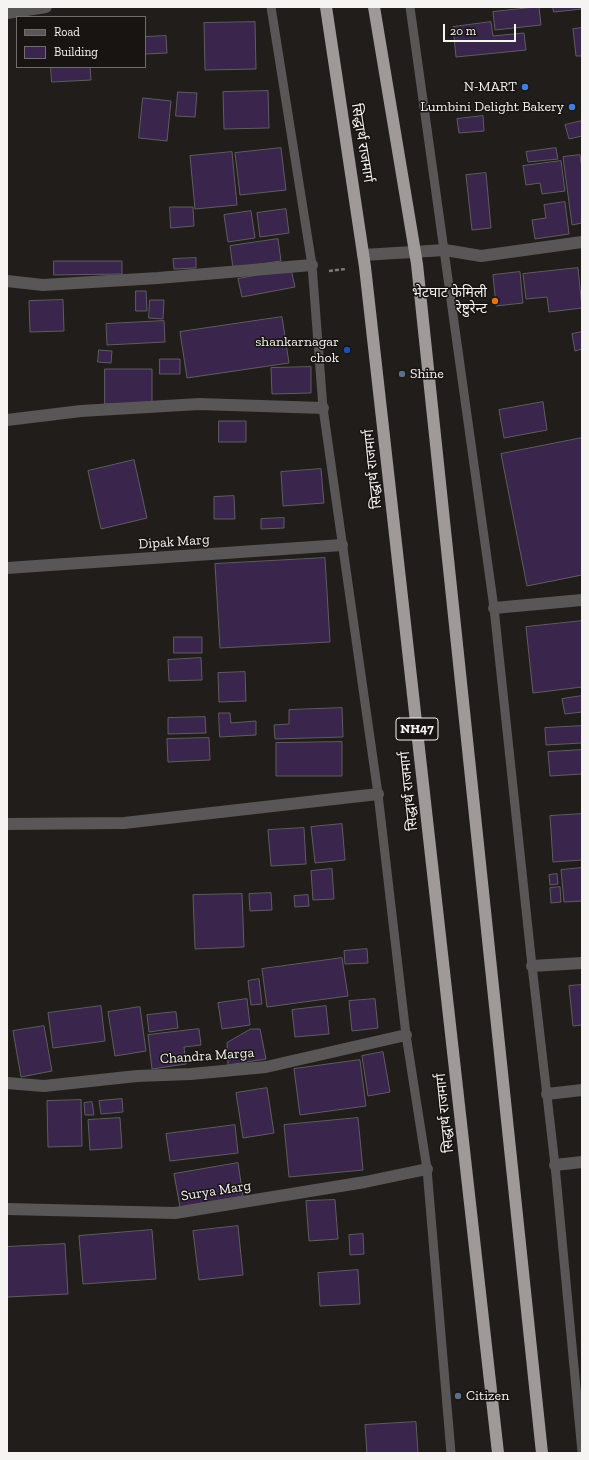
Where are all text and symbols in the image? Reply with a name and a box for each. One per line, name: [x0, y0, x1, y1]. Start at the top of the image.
legend: [16, 16, 146, 68]
scale bar: [445, 16, 518, 42]
text: 20 m: [450, 24, 476, 38]
text: Road: [54, 25, 80, 39]
text: Building: [54, 45, 98, 59]
place label: N-MART: [464, 79, 517, 95]
marker: N-MART: [520, 82, 530, 92]
place label: Lumbini Delight Bakery: [420, 99, 564, 115]
street label: सिद्धार्थ राजमार्ग: [347, 102, 377, 184]
marker: Lumbini Delight Bakery: [567, 102, 577, 112]
place label: भेटघाट फेमिली रेष्टुरेन्ट: [412, 285, 487, 318]
marker: भेटघाट फेमिली रेष्टुरेन्ट: [490, 296, 500, 306]
place label: shankarnagar chok: [255, 334, 339, 366]
marker: shankarnagar chok: [342, 345, 352, 355]
place label: Shine: [410, 366, 444, 382]
marker: Shine: [397, 369, 407, 379]
street label: सिद्धार्थ राजमार्ग: [360, 429, 386, 509]
street label: Dipak Marg: [138, 531, 210, 553]
road number: NH47: [396, 718, 438, 740]
street label: सिद्धार्थ राजमार्ग: [396, 751, 422, 831]
street label: Chandra Marga: [159, 1044, 255, 1068]
street label: सिद्धार्थ राजमार्ग: [432, 1073, 458, 1153]
street label: Surya Marg: [180, 1177, 252, 1205]
place label: Citizen: [466, 1388, 509, 1404]
marker: Citizen: [453, 1391, 463, 1401]

